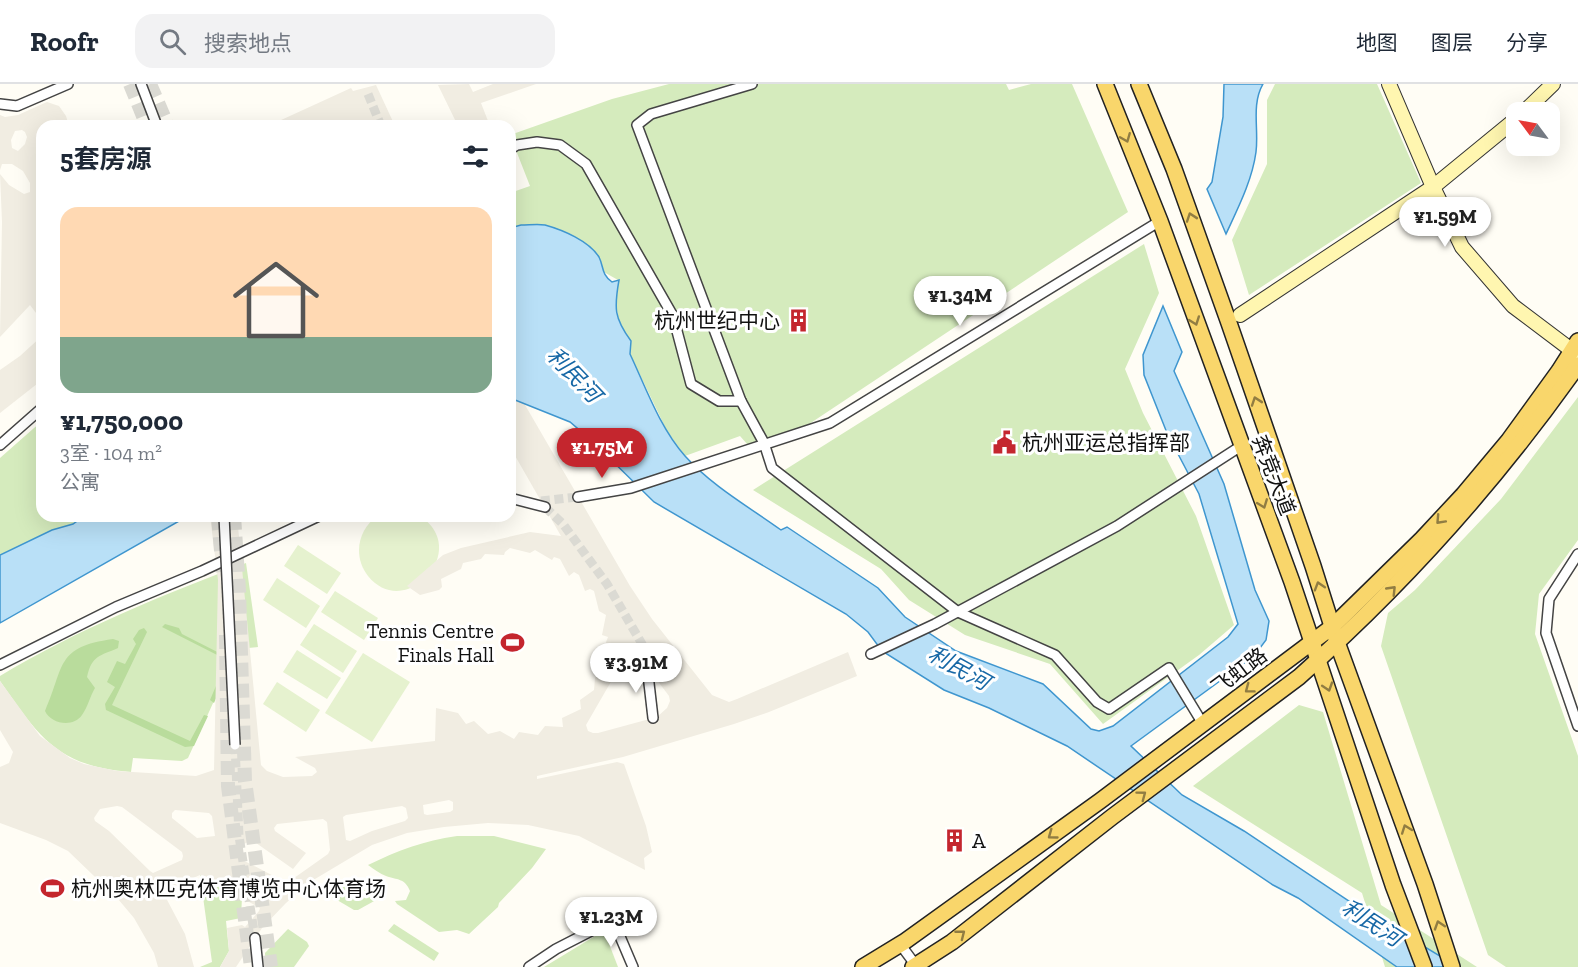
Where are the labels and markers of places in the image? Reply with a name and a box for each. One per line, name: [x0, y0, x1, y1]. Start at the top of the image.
pin: ¥1.59M: [1396, 197, 1494, 248]
pin: ¥1.34M: [911, 276, 1009, 327]
building icon: 杭州世纪中心: [785, 307, 811, 333]
place label: 杭州世纪中心: [654, 308, 780, 333]
pin: ¥1.75M: [553, 428, 651, 479]
public building icon: 杭州亚运总指挥部: [991, 429, 1017, 455]
place label: 杭州亚运总指挥部: [1022, 430, 1190, 455]
place label: Tennis Centre Finals Hall: [367, 618, 494, 667]
sports icon: Tennis Centre Finals Hall: [499, 629, 525, 655]
pin: ¥3.91M: [587, 643, 685, 694]
building icon: A: [941, 827, 967, 853]
place label: A: [972, 828, 986, 853]
sports icon: 杭州奥林匹克体育博览中心体育场: [40, 875, 66, 901]
place label: 杭州奥林匹克体育博览中心体育场: [71, 876, 386, 901]
pin: ¥1.23M: [562, 897, 660, 948]

